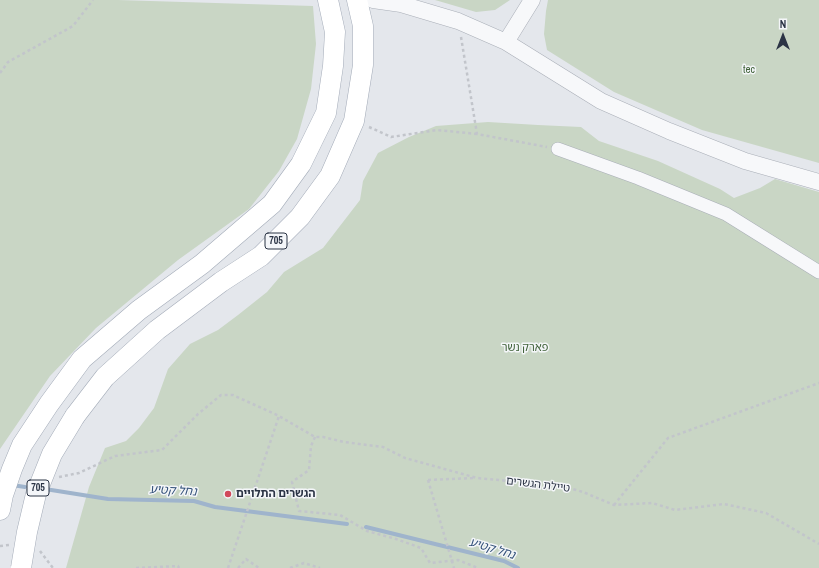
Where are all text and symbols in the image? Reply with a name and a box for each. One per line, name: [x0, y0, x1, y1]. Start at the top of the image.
north arrow: [763, 16, 803, 56]
text: N: [780, 17, 786, 31]
park label: tec: [743, 63, 755, 77]
road number: 705: [265, 233, 287, 249]
park label: פארק נשר: [502, 341, 548, 355]
street label: טיילת הגשרים: [505, 475, 571, 495]
road number: 705: [27, 480, 49, 496]
water label: נחל קטיע: [149, 483, 197, 499]
place label: הגשרים התלויים: [236, 487, 315, 501]
marker: הגשרים התלויים: [223, 489, 233, 499]
water label: נחל קטיע: [467, 535, 517, 563]

